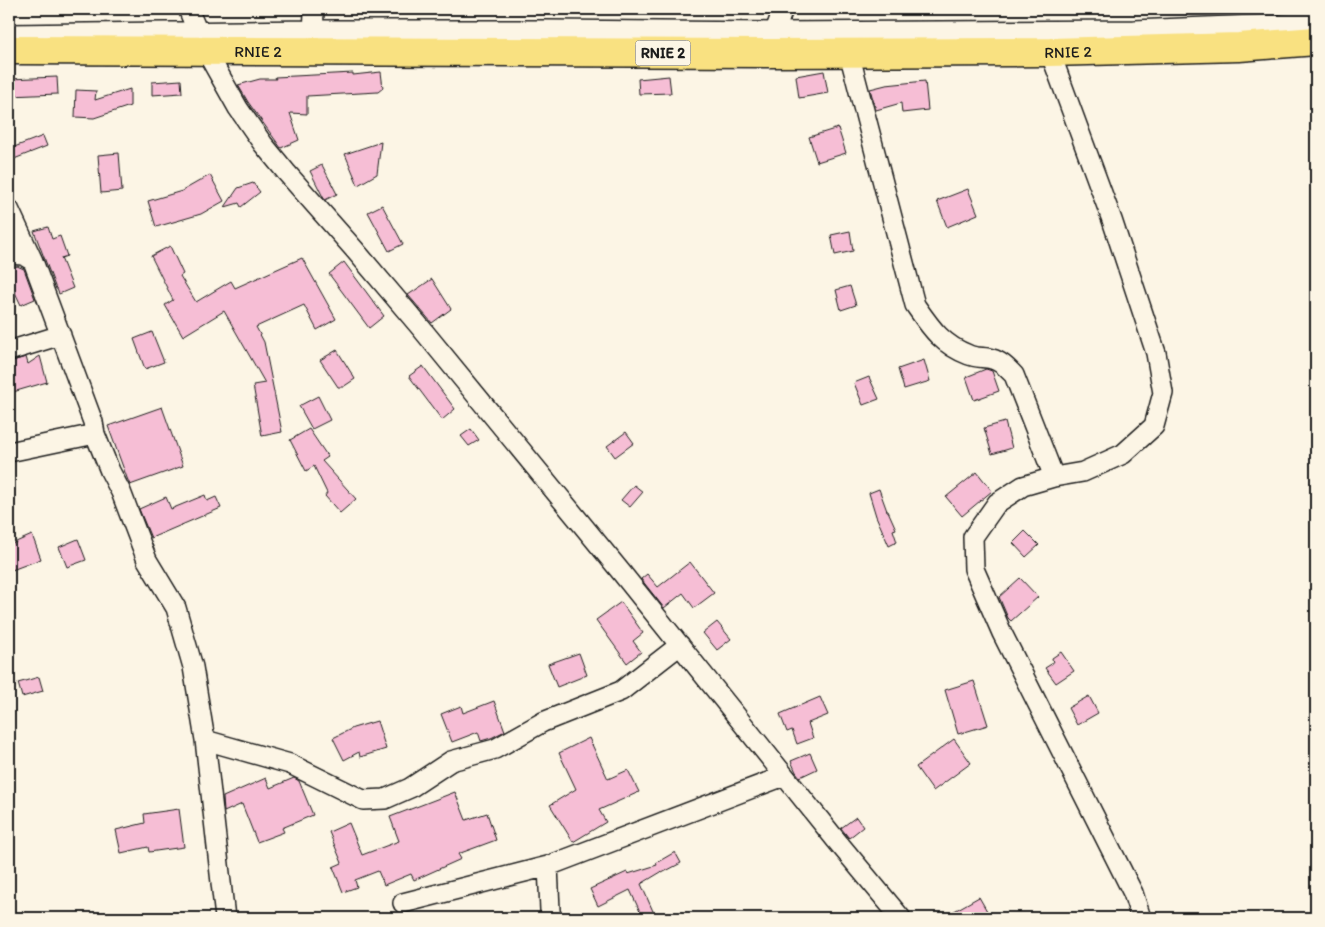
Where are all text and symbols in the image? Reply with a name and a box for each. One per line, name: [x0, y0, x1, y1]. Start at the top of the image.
road number: RNIE 2: [636, 40, 690, 66]
street label: RNIE 2: [234, 42, 282, 61]
street label: RNIE 2: [1044, 42, 1093, 62]

